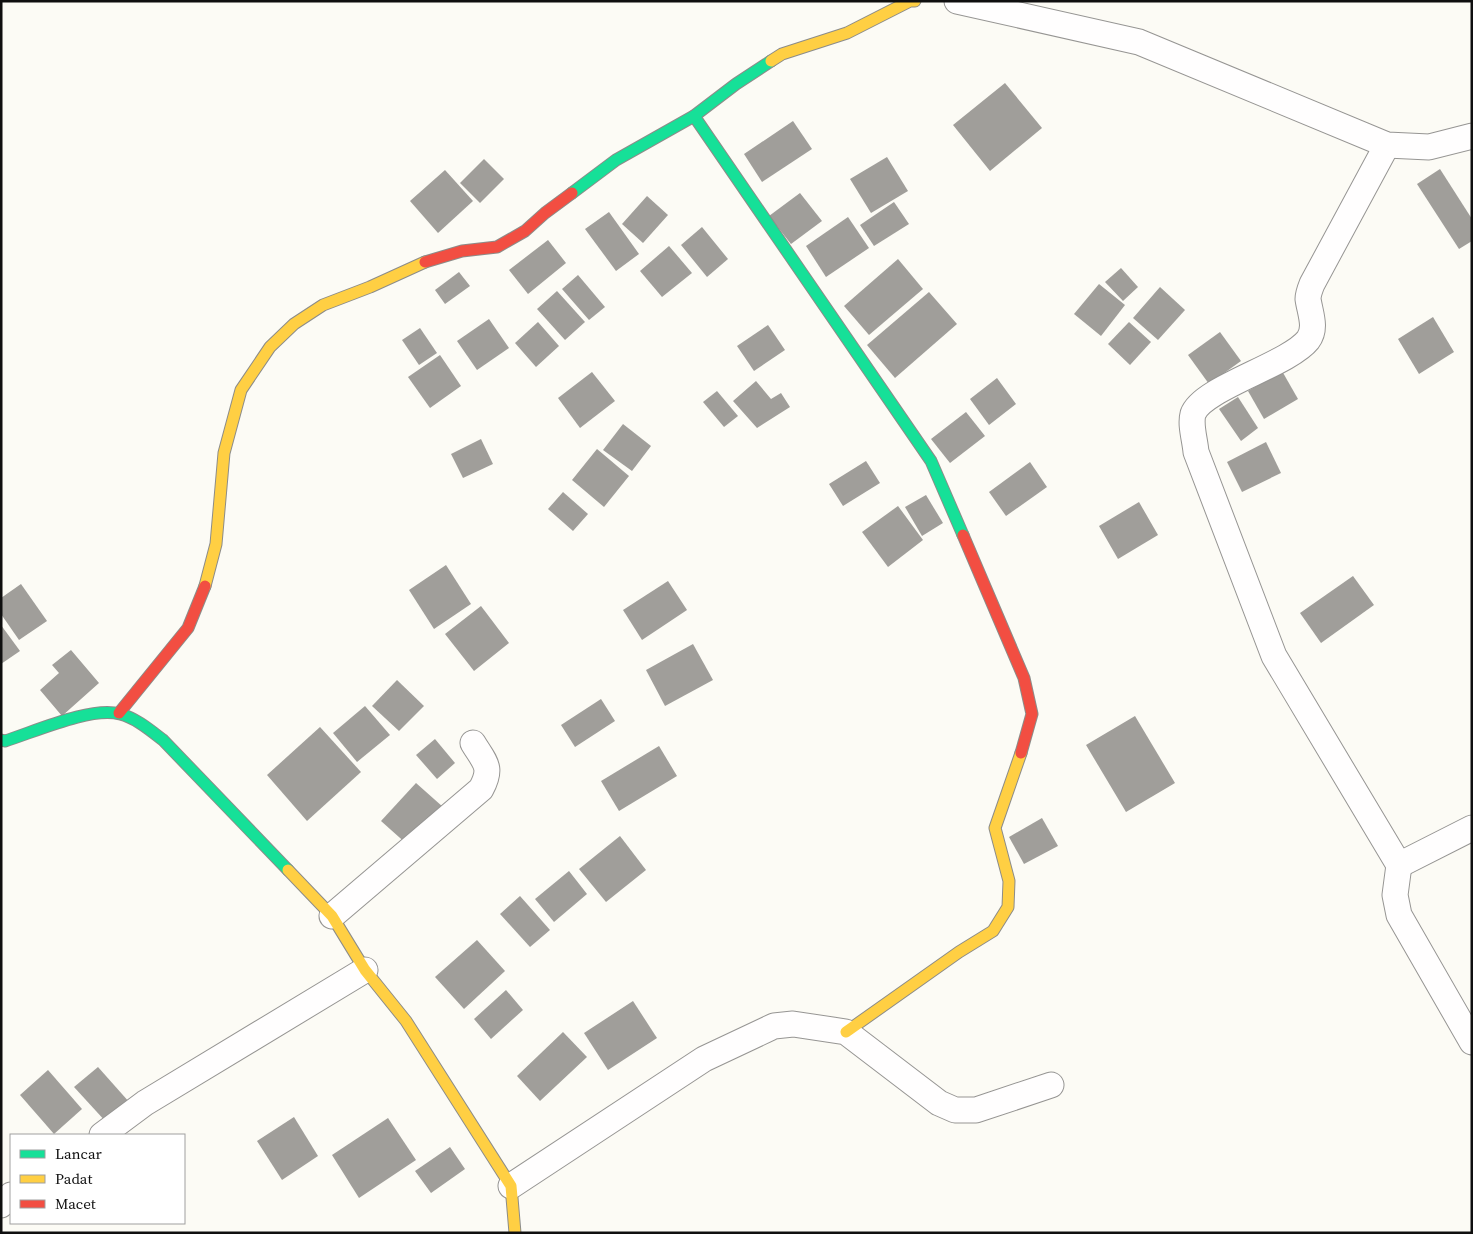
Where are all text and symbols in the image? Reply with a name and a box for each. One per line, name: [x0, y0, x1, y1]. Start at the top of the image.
legend: [10, 1134, 185, 1224]
text: Lancar: [55, 1143, 102, 1164]
text: Padat: [55, 1168, 92, 1189]
text: Macet: [55, 1193, 96, 1214]

